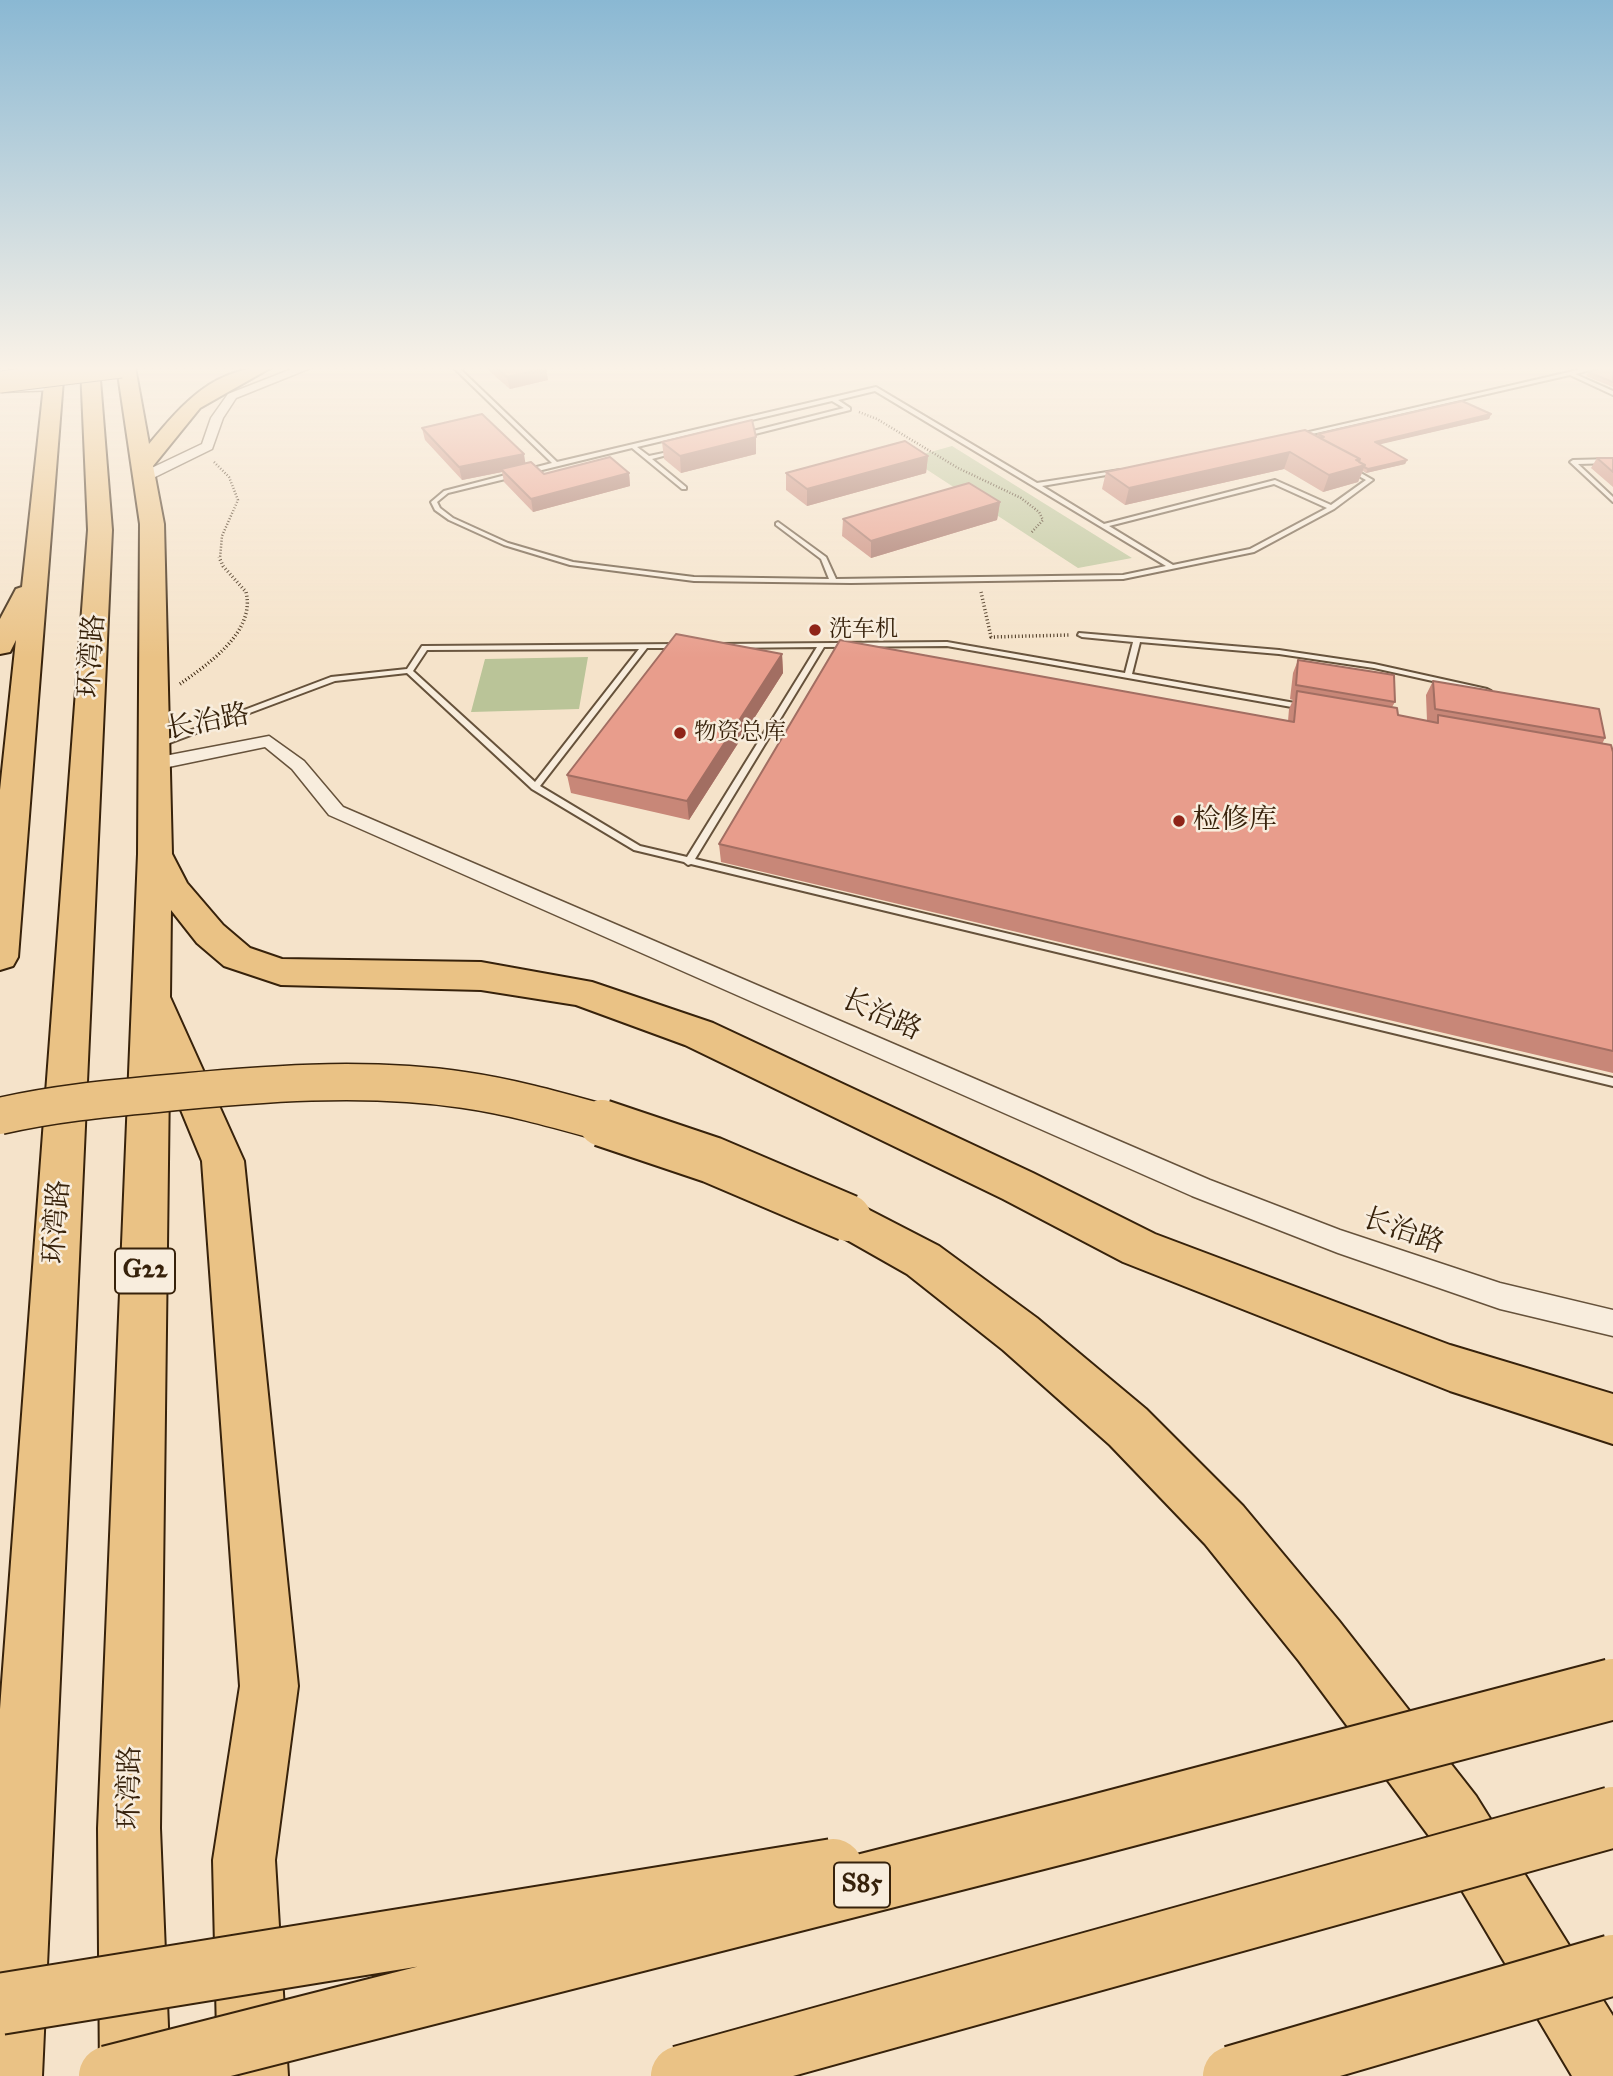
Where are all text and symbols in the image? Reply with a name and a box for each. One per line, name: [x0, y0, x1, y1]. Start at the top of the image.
street label: 环湾路: [73, 613, 113, 699]
place label: 洗车机: [829, 616, 898, 644]
marker: 洗车机: [807, 622, 823, 638]
street label: 长治路: [164, 698, 252, 748]
place label: 物资总库: [694, 719, 786, 747]
marker: 物资总库: [672, 725, 688, 741]
place label: 检修库: [1193, 804, 1277, 838]
marker: 检修库: [1171, 813, 1187, 829]
street label: 长治路: [836, 984, 926, 1048]
street label: 环湾路: [38, 1179, 78, 1265]
street label: 长治路: [1358, 1202, 1448, 1262]
road number: G22: [115, 1248, 175, 1294]
street label: 环湾路: [113, 1746, 149, 1830]
road number: S85: [834, 1862, 890, 1908]

